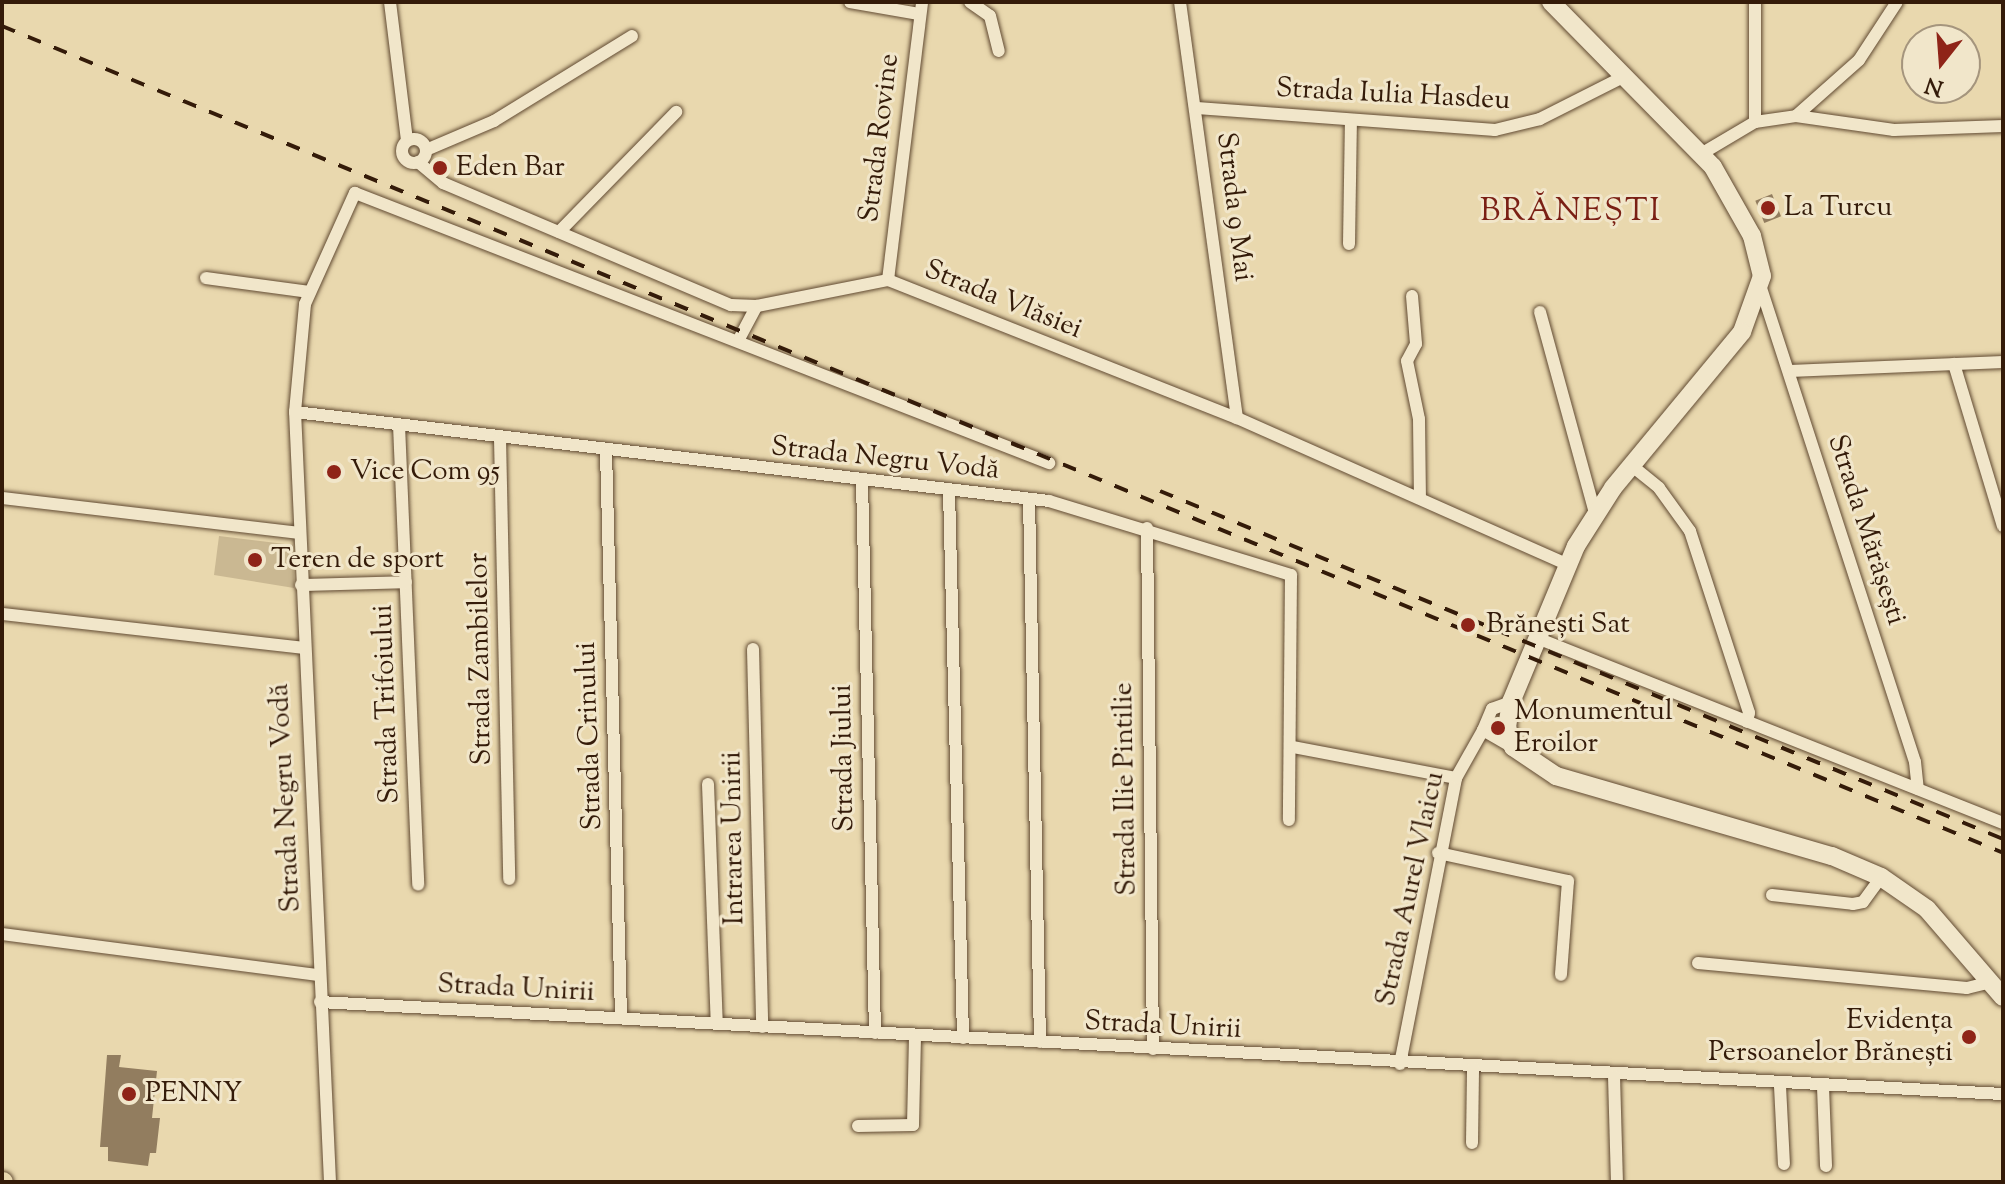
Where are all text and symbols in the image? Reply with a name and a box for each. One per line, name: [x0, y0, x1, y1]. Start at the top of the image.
north arrow: [1901, 24, 1981, 104]
street label: Strada Rovine: [853, 52, 907, 224]
text: N: [1921, 67, 1948, 103]
street label: Strada Iulia Hasdeu: [1275, 72, 1511, 118]
street label: Strada 9 Mai: [1208, 130, 1260, 284]
place label: Eden Bar: [456, 151, 565, 185]
marker: Eden Bar: [431, 159, 449, 177]
place label: La Turcu: [1784, 191, 1892, 225]
district label: BRĂNEȘTI: [1480, 193, 1662, 231]
marker: La Turcu: [1759, 199, 1777, 217]
street label: Strada Vlăsiei: [919, 253, 1087, 347]
street label: Strada Negru Vodă: [769, 430, 1001, 488]
street label: Strada Mărășești: [1819, 431, 1913, 629]
place label: Vice Com 95: [350, 455, 500, 489]
marker: Vice Com 95: [325, 463, 343, 481]
place label: Teren de sport: [271, 543, 444, 577]
marker: Teren de sport: [246, 551, 264, 569]
street label: Strada Zambilelor: [462, 552, 500, 766]
street label: Strada Trifoiului: [367, 604, 407, 804]
place label: Brănești Sat: [1486, 608, 1630, 642]
marker: Brănești Sat: [1457, 614, 1479, 636]
street label: Strada Crinului: [570, 641, 610, 831]
street label: Strada Ilie Pintilie: [1107, 682, 1145, 896]
street label: Strada Negru Vodă: [263, 683, 309, 913]
street label: Strada Jiului: [826, 684, 862, 832]
place label: Monumentul Eroilor: [1514, 695, 1673, 761]
marker: Monumentul Eroilor: [1489, 719, 1507, 737]
street label: Intrarea Unirii: [716, 751, 752, 925]
street label: Strada Aurel Vlaicu: [1370, 769, 1452, 1009]
street label: Strada Unirii: [436, 968, 596, 1010]
place label: Evidența Persoanelor Brănești: [1708, 1004, 1953, 1070]
street label: Strada Unirii: [1083, 1005, 1243, 1047]
marker: Evidența Persoanelor Brănești: [1960, 1028, 1978, 1046]
place label: PENNY: [145, 1077, 242, 1111]
marker: PENNY: [120, 1085, 138, 1103]

